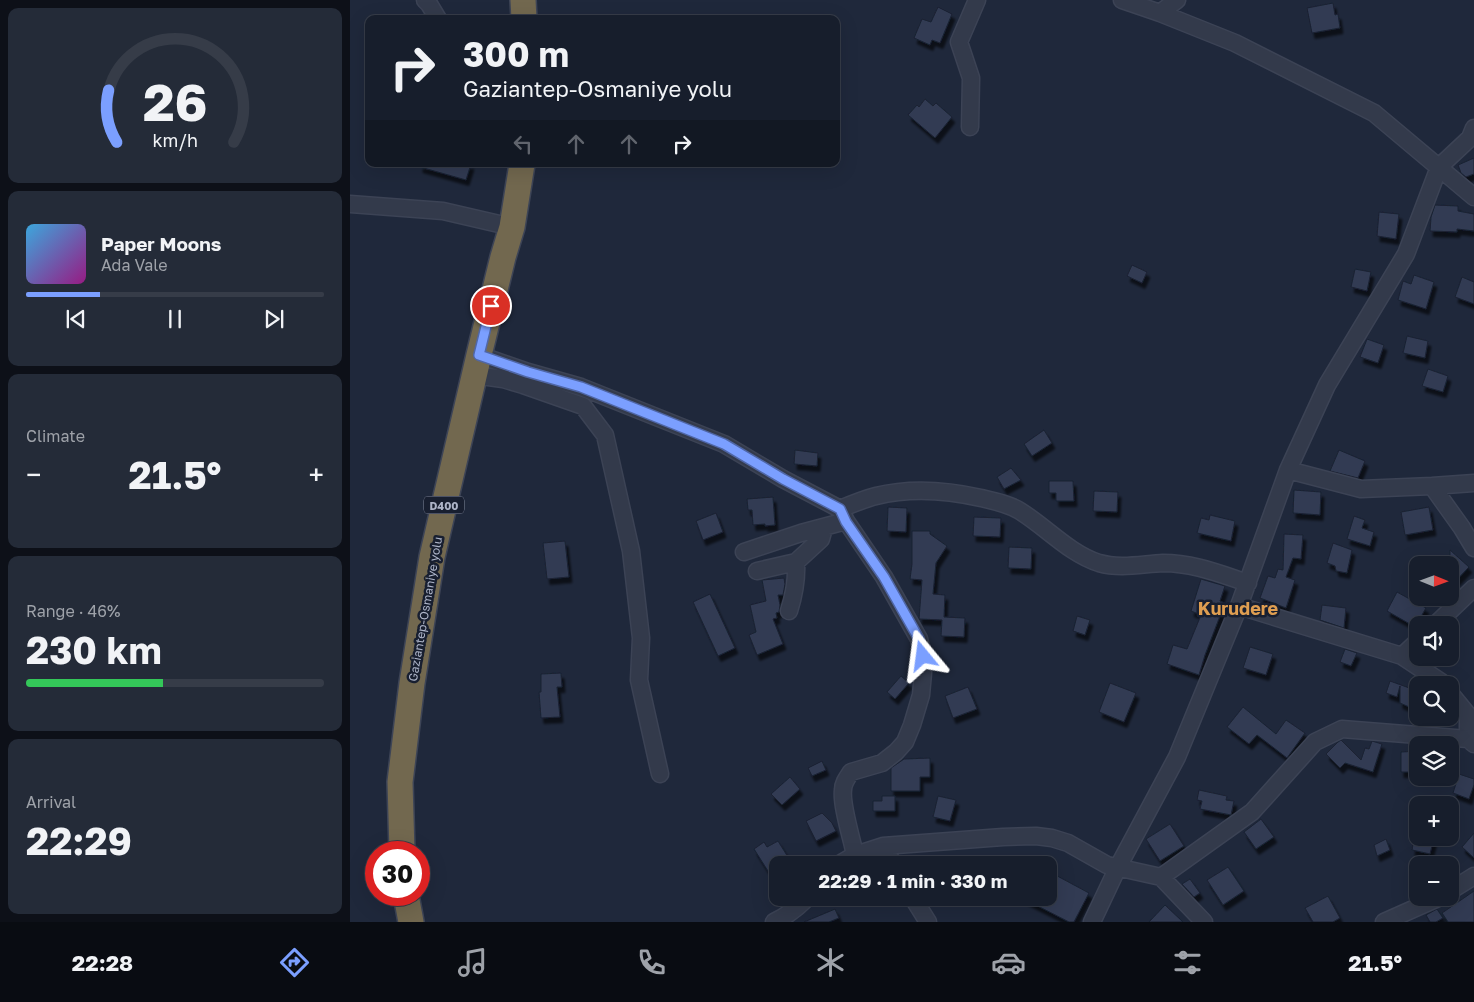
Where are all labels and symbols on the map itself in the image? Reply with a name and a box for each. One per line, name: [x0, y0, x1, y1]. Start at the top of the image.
pin: [470, 285, 512, 327]
road number: D400: [424, 496, 464, 514]
street label: Gaziantep-Osmaniye yolu: [405, 535, 445, 683]
north arrow: [1409, 556, 1459, 606]
district label: Kurudere: [1198, 597, 1279, 619]
position arrow: [896, 629, 948, 681]
speed limit sign: 30: [365, 841, 430, 906]

